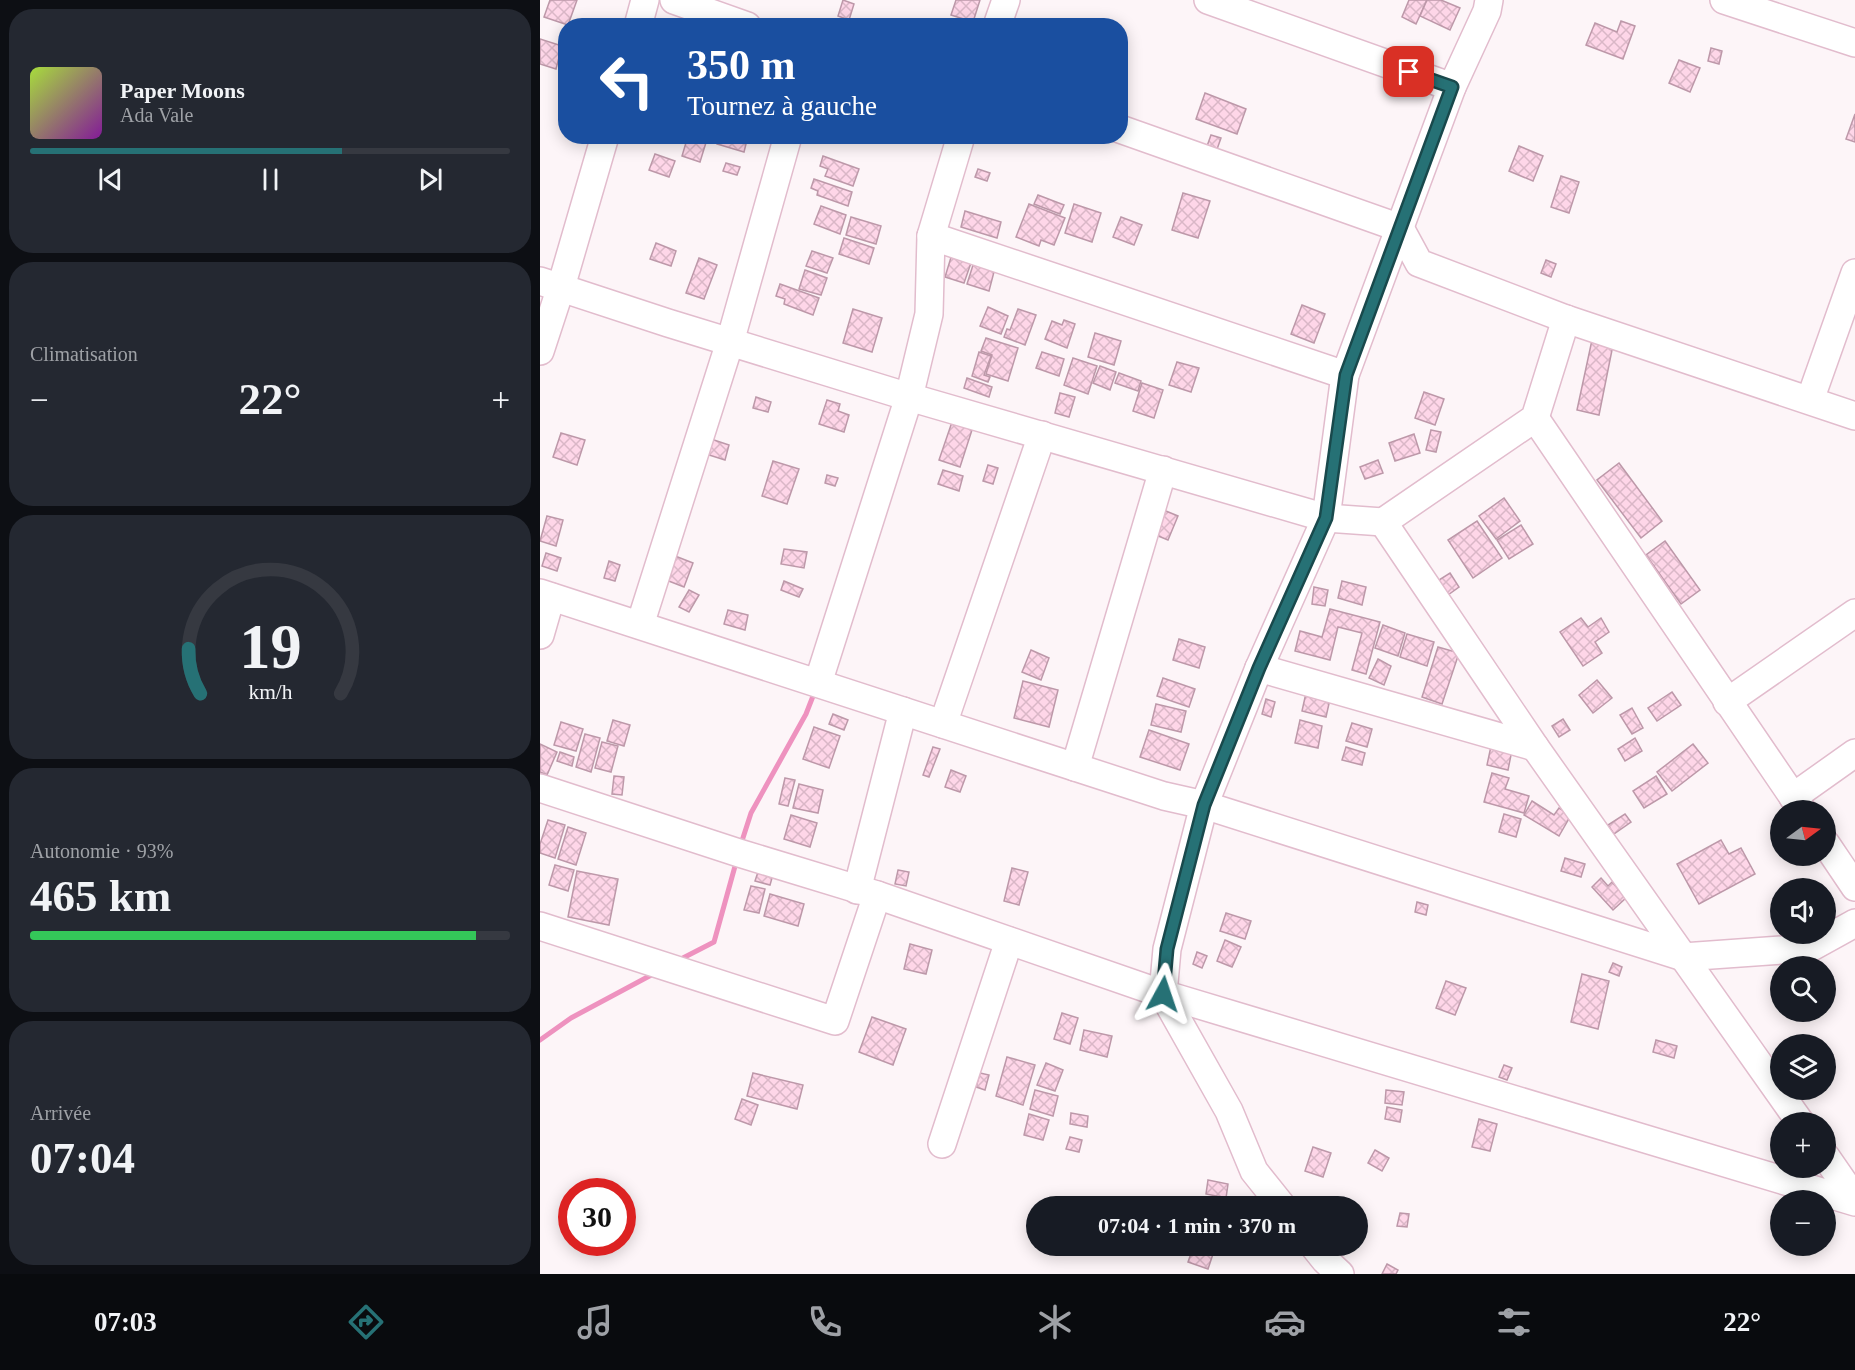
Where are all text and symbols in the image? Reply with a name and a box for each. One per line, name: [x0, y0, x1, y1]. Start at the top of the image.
icon: left: [588, 42, 666, 120]
text: 350 m: [687, 42, 796, 88]
pin: [1383, 46, 1434, 97]
icon: arrive: [1392, 55, 1425, 88]
text: Paper Moons: [120, 78, 245, 103]
text: Tournez à gauche: [687, 91, 877, 121]
text: Ada Vale: [120, 104, 194, 126]
icon: previous: [94, 163, 127, 196]
icon: pause: [254, 163, 287, 196]
icon: next: [414, 163, 447, 196]
text: Climatisation: [30, 343, 138, 365]
text: 22°: [239, 374, 302, 424]
text: −: [30, 382, 49, 418]
text: +: [491, 382, 510, 418]
text: 19: [239, 612, 301, 681]
text: km/h: [248, 680, 292, 704]
north arrow: [1770, 800, 1836, 866]
map controls: [1770, 800, 1836, 1256]
text: Autonomie · 93%: [30, 840, 173, 862]
text: 465 km: [30, 871, 171, 921]
button: sound: [1770, 878, 1836, 944]
button: search: [1770, 956, 1836, 1022]
position arrow: [1131, 962, 1195, 1026]
button: layers: [1770, 1034, 1836, 1100]
text: Arrivée: [30, 1102, 91, 1124]
button: +: [1770, 1112, 1836, 1178]
text: 07:04: [30, 1133, 135, 1183]
speed limit sign: 30: [558, 1178, 636, 1256]
button: −: [1770, 1190, 1836, 1256]
text: 07:04 · 1 min · 370 m: [1098, 1213, 1296, 1238]
icon: directions: [345, 1301, 387, 1343]
icon: music: [574, 1301, 616, 1343]
icon: phone: [804, 1301, 846, 1343]
icon: climate: [1034, 1301, 1076, 1343]
icon: car: [1264, 1301, 1306, 1343]
icon: filters: [1493, 1301, 1535, 1343]
text: 07:03: [94, 1307, 157, 1337]
text: 22°: [1723, 1307, 1761, 1337]

